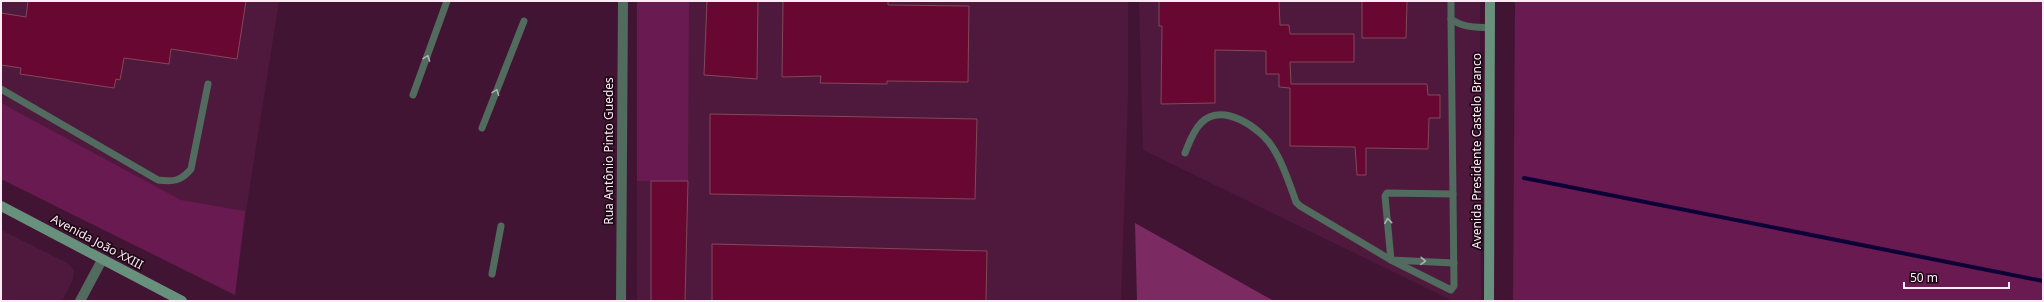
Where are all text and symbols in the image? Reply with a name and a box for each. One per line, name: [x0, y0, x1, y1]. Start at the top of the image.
street label: Avenida Presidente Castelo Branco: [1468, 53, 1485, 249]
one-way arrow: [422, 55, 430, 62]
street label: Rua Antônio Pinto Guedes: [600, 77, 617, 225]
one-way arrow: [492, 89, 500, 96]
street label: Avenida João XXIII: [48, 210, 146, 273]
one-way arrow: [1383, 218, 1392, 224]
one-way arrow: [1420, 257, 1426, 266]
scale bar: [1904, 264, 2009, 290]
text: 50 m: [1910, 269, 1938, 286]

